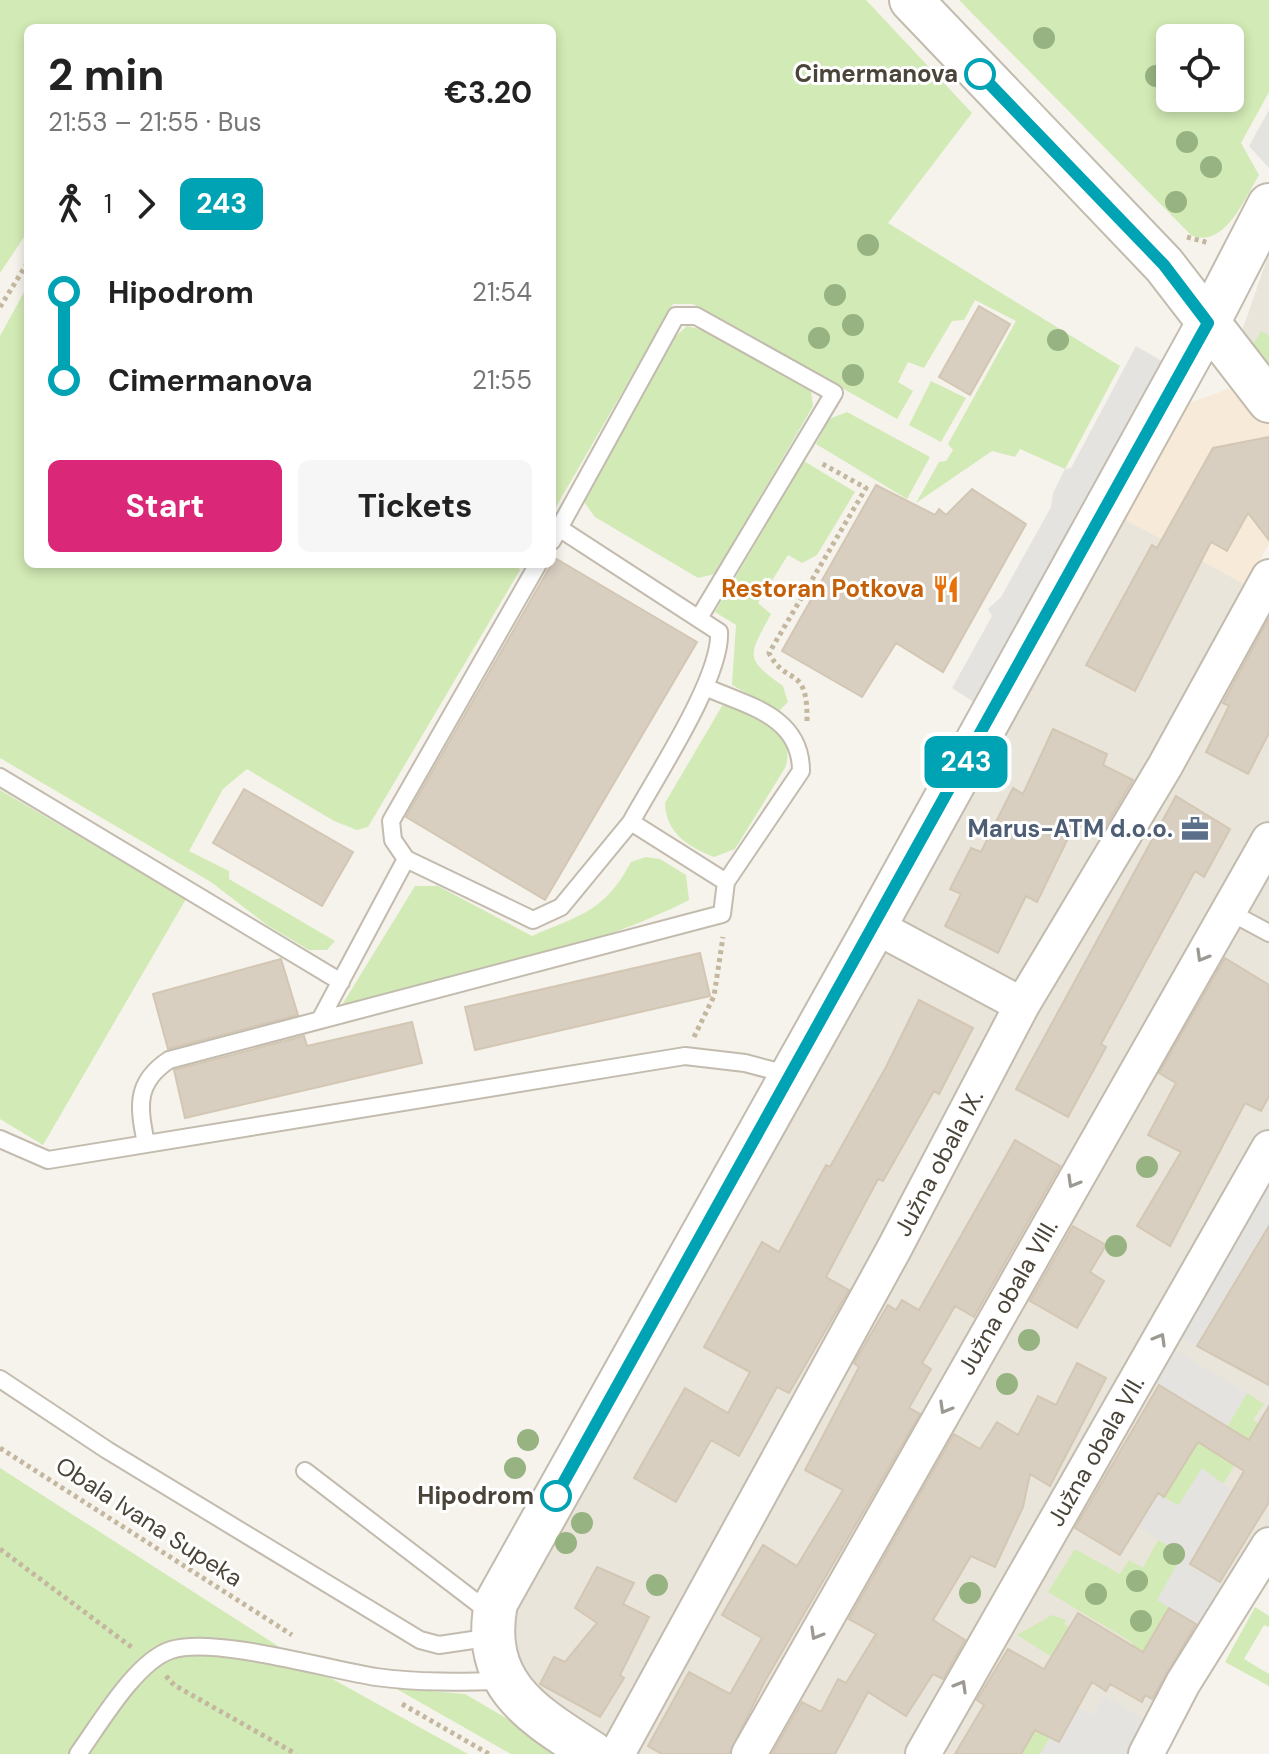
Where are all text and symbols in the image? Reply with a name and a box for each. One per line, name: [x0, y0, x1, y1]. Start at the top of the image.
map controls: [1156, 24, 1244, 112]
button: locate: [1156, 24, 1244, 112]
text: 2 min: [48, 46, 164, 104]
place label: Cimermanova: [794, 58, 958, 89]
marker: Cimermanova: [965, 59, 995, 89]
text: €3.20: [444, 73, 532, 112]
text: 21:53 – 21:55 · Bus: [48, 105, 261, 139]
icon: walk: [48, 182, 92, 226]
icon: forward: [124, 182, 168, 226]
text: 243: [196, 185, 247, 222]
text: 1: [104, 187, 112, 221]
text: Hipodrom: [108, 273, 254, 312]
text: 21:54: [472, 275, 532, 309]
text: Cimermanova: [108, 361, 312, 400]
text: 21:55: [472, 363, 532, 397]
button: Start: [48, 460, 282, 552]
button: Tickets: [298, 460, 532, 552]
place label: Restoran Potkova: [721, 573, 924, 604]
restaurant icon: Restoran Potkova: [931, 574, 961, 604]
line badge: 243: [920, 736, 1012, 788]
text: 243: [940, 743, 992, 780]
place label: Marus-ATM d.o.o.: [968, 813, 1173, 844]
office icon: Marus-ATM d.o.o.: [1180, 814, 1210, 844]
one-way arrow: [1196, 948, 1212, 962]
street label: Južna obala IX.: [887, 1084, 990, 1242]
one-way arrow: [1068, 1174, 1083, 1189]
street label: Južna obala VIII.: [950, 1213, 1065, 1380]
one-way arrow: [1150, 1333, 1166, 1348]
street label: Južna obala VII.: [1040, 1370, 1151, 1532]
one-way arrow: [939, 1400, 955, 1414]
street label: Obala Ivana Supeka: [50, 1450, 249, 1594]
place label: Hipodrom: [417, 1480, 534, 1511]
marker: Hipodrom: [541, 1481, 571, 1511]
one-way arrow: [811, 1626, 826, 1641]
one-way arrow: [952, 1680, 967, 1694]

